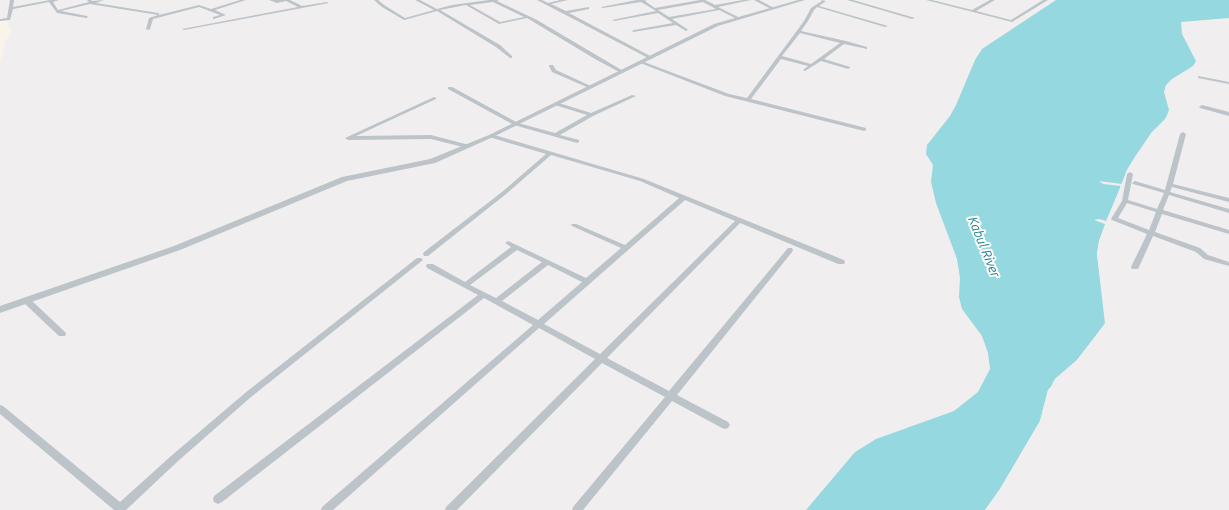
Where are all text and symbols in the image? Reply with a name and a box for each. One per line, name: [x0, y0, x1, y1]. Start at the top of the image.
water label: Kabul River: [965, 214, 1003, 280]

